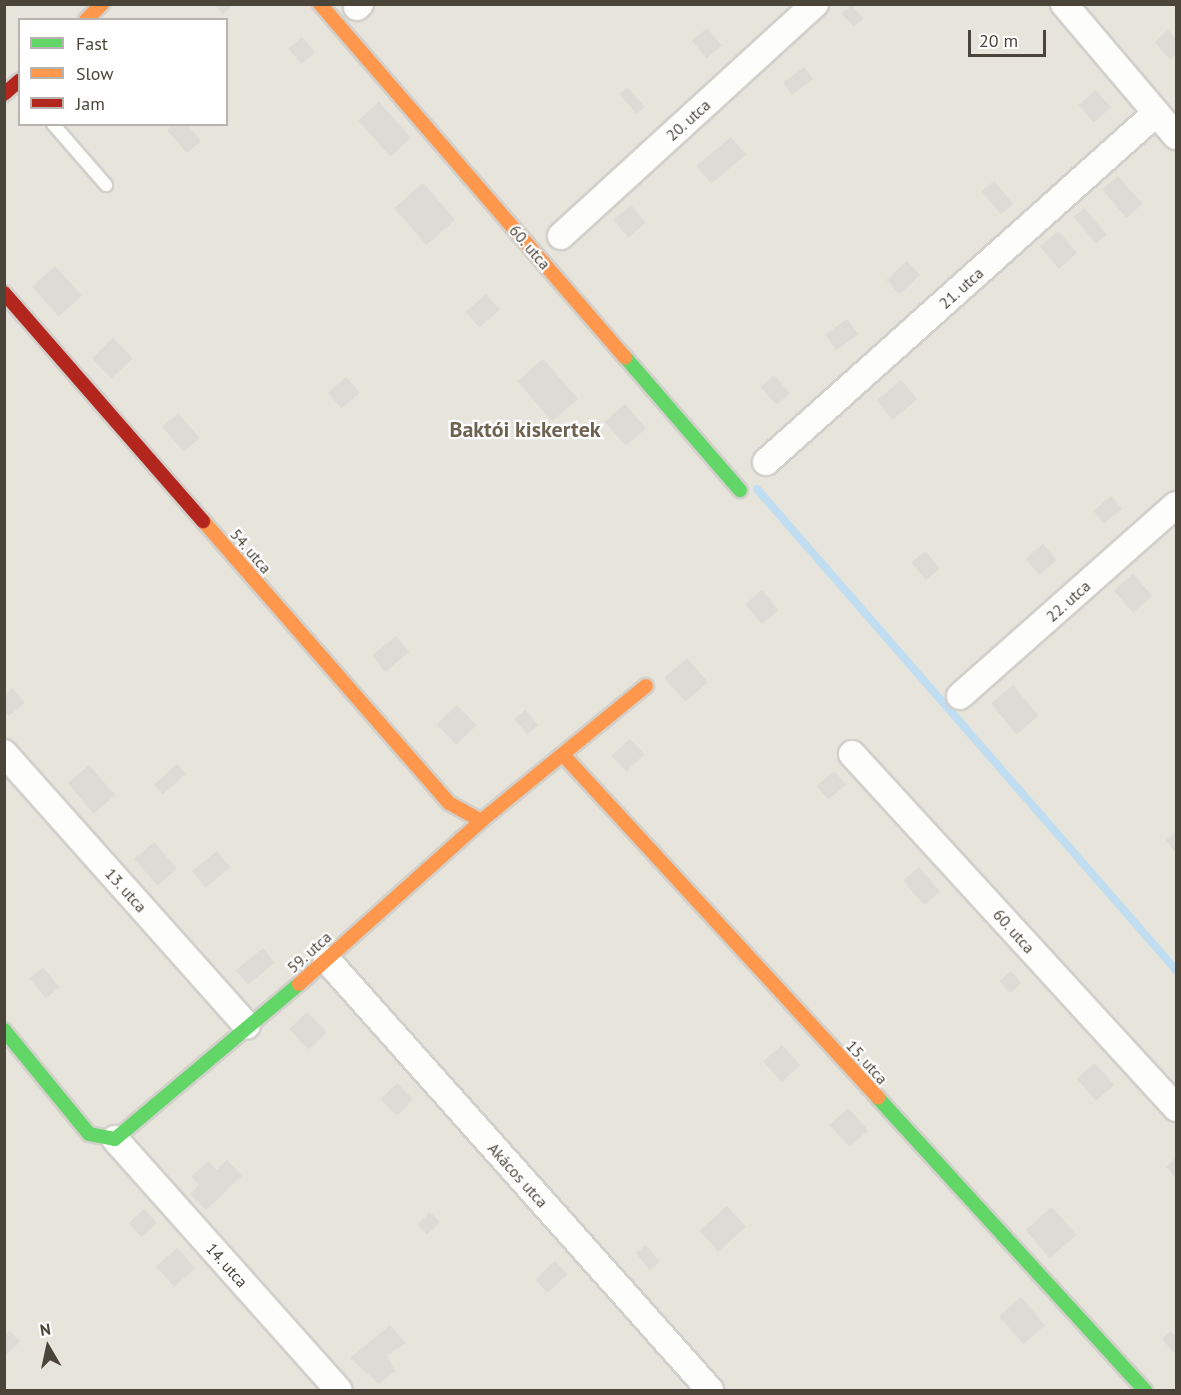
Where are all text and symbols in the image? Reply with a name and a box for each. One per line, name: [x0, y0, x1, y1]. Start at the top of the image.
legend: [18, 18, 228, 126]
scale bar: [971, 18, 1049, 56]
text: 20 m: [979, 29, 1018, 52]
text: Fast: [76, 32, 108, 55]
text: Slow: [76, 62, 114, 85]
text: Jam: [76, 92, 105, 115]
street label: 20. utca: [661, 95, 715, 145]
street label: 60. utca: [505, 220, 555, 274]
street label: 21. utca: [934, 263, 988, 313]
district label: Baktói kiskertek: [449, 417, 601, 443]
street label: 54. utca: [226, 524, 276, 578]
street label: 22. utca: [1041, 576, 1095, 626]
street label: 13. utca: [101, 863, 151, 917]
street label: 60. utca: [989, 904, 1039, 958]
street label: 59. utca: [282, 927, 336, 977]
street label: 15. utca: [842, 1035, 892, 1089]
street label: Akácos utca: [484, 1139, 552, 1211]
street label: 14. utca: [202, 1238, 252, 1292]
north arrow: [18, 1317, 78, 1377]
text: N: [38, 1319, 52, 1340]

